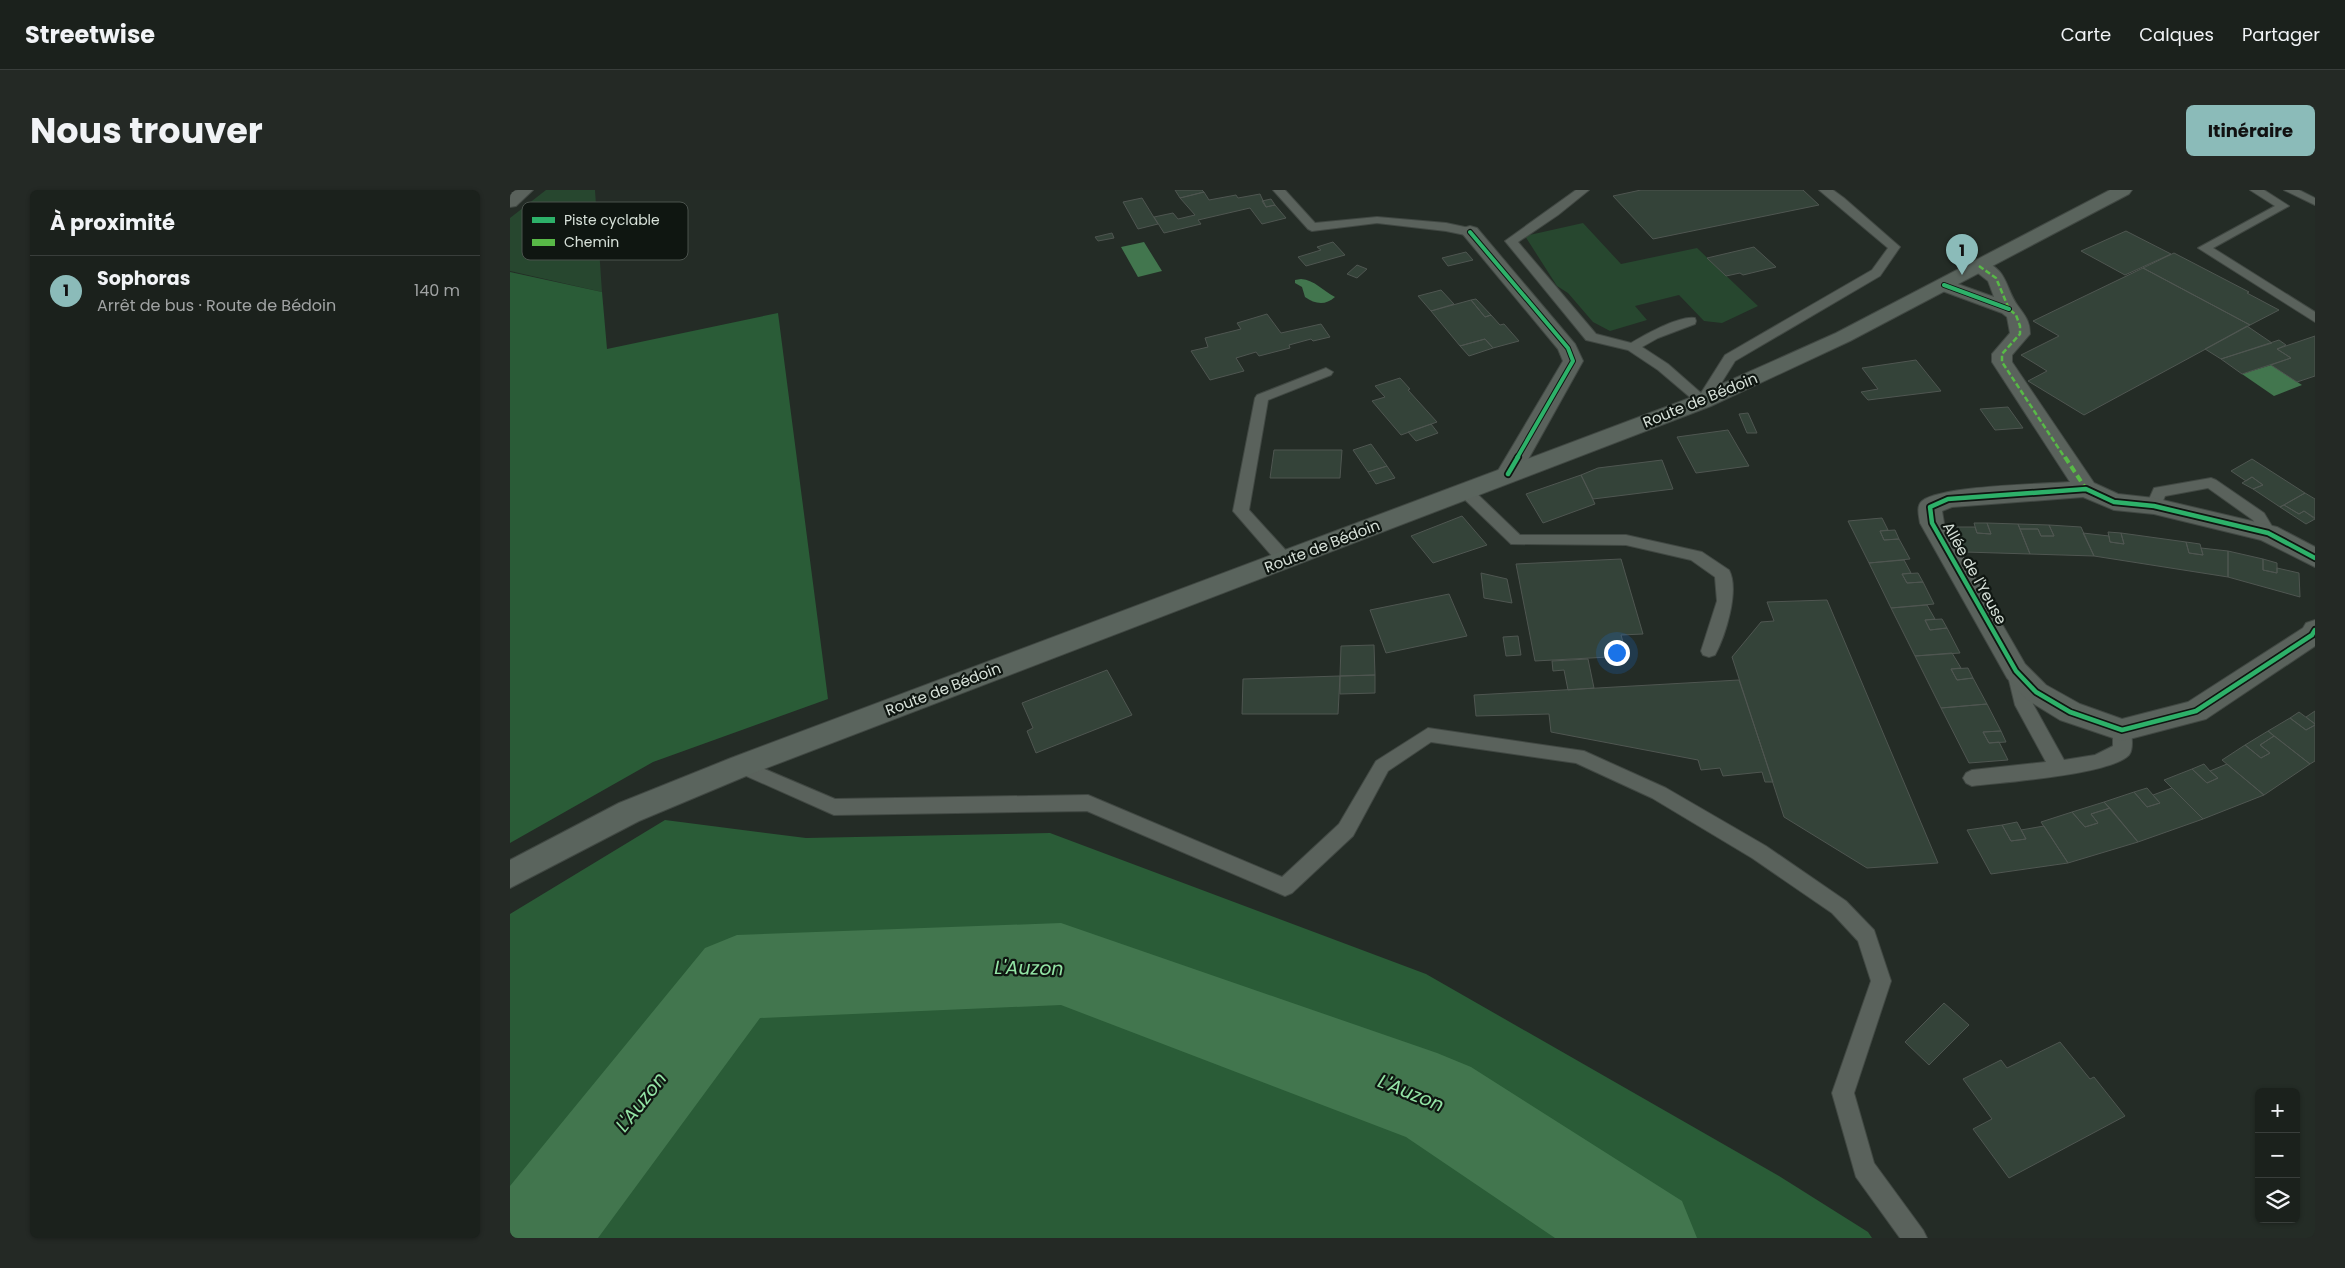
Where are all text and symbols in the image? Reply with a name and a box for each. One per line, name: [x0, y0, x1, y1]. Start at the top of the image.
text: Streetwise: [25, 18, 155, 51]
text: Carte: [2061, 22, 2111, 47]
text: Calques: [2139, 22, 2214, 47]
text: Partager: [2242, 22, 2320, 47]
button: Itinéraire: [2186, 105, 2315, 156]
text: Nous trouver: [30, 106, 263, 155]
legend: [522, 202, 688, 260]
text: À proximité: [50, 208, 175, 237]
text: Piste cyclable: [564, 210, 660, 230]
text: Chemin: [564, 232, 619, 252]
pin: 1: [1946, 234, 1978, 275]
text: Sophoras: [97, 265, 190, 292]
text: 1: [63, 279, 69, 302]
text: 140 m: [414, 279, 460, 302]
text: Arrêt de bus · Route de Bédoin: [97, 294, 336, 317]
street label: Route de Bédoin: [1639, 367, 1761, 433]
street label: Route de Bédoin: [1261, 514, 1383, 578]
street label: Allée de l'Yeuse: [1938, 518, 2012, 628]
your location: [1604, 640, 1630, 666]
street label: Route de Bédoin: [882, 657, 1004, 721]
water label: L'Auzon: [994, 954, 1064, 982]
water label: L'Auzon: [609, 1066, 673, 1138]
water label: L'Auzon: [1374, 1068, 1448, 1118]
map controls: [2255, 1088, 2300, 1223]
button: +: [2255, 1088, 2300, 1133]
button: −: [2255, 1133, 2300, 1178]
button: layers: [2255, 1178, 2300, 1223]

